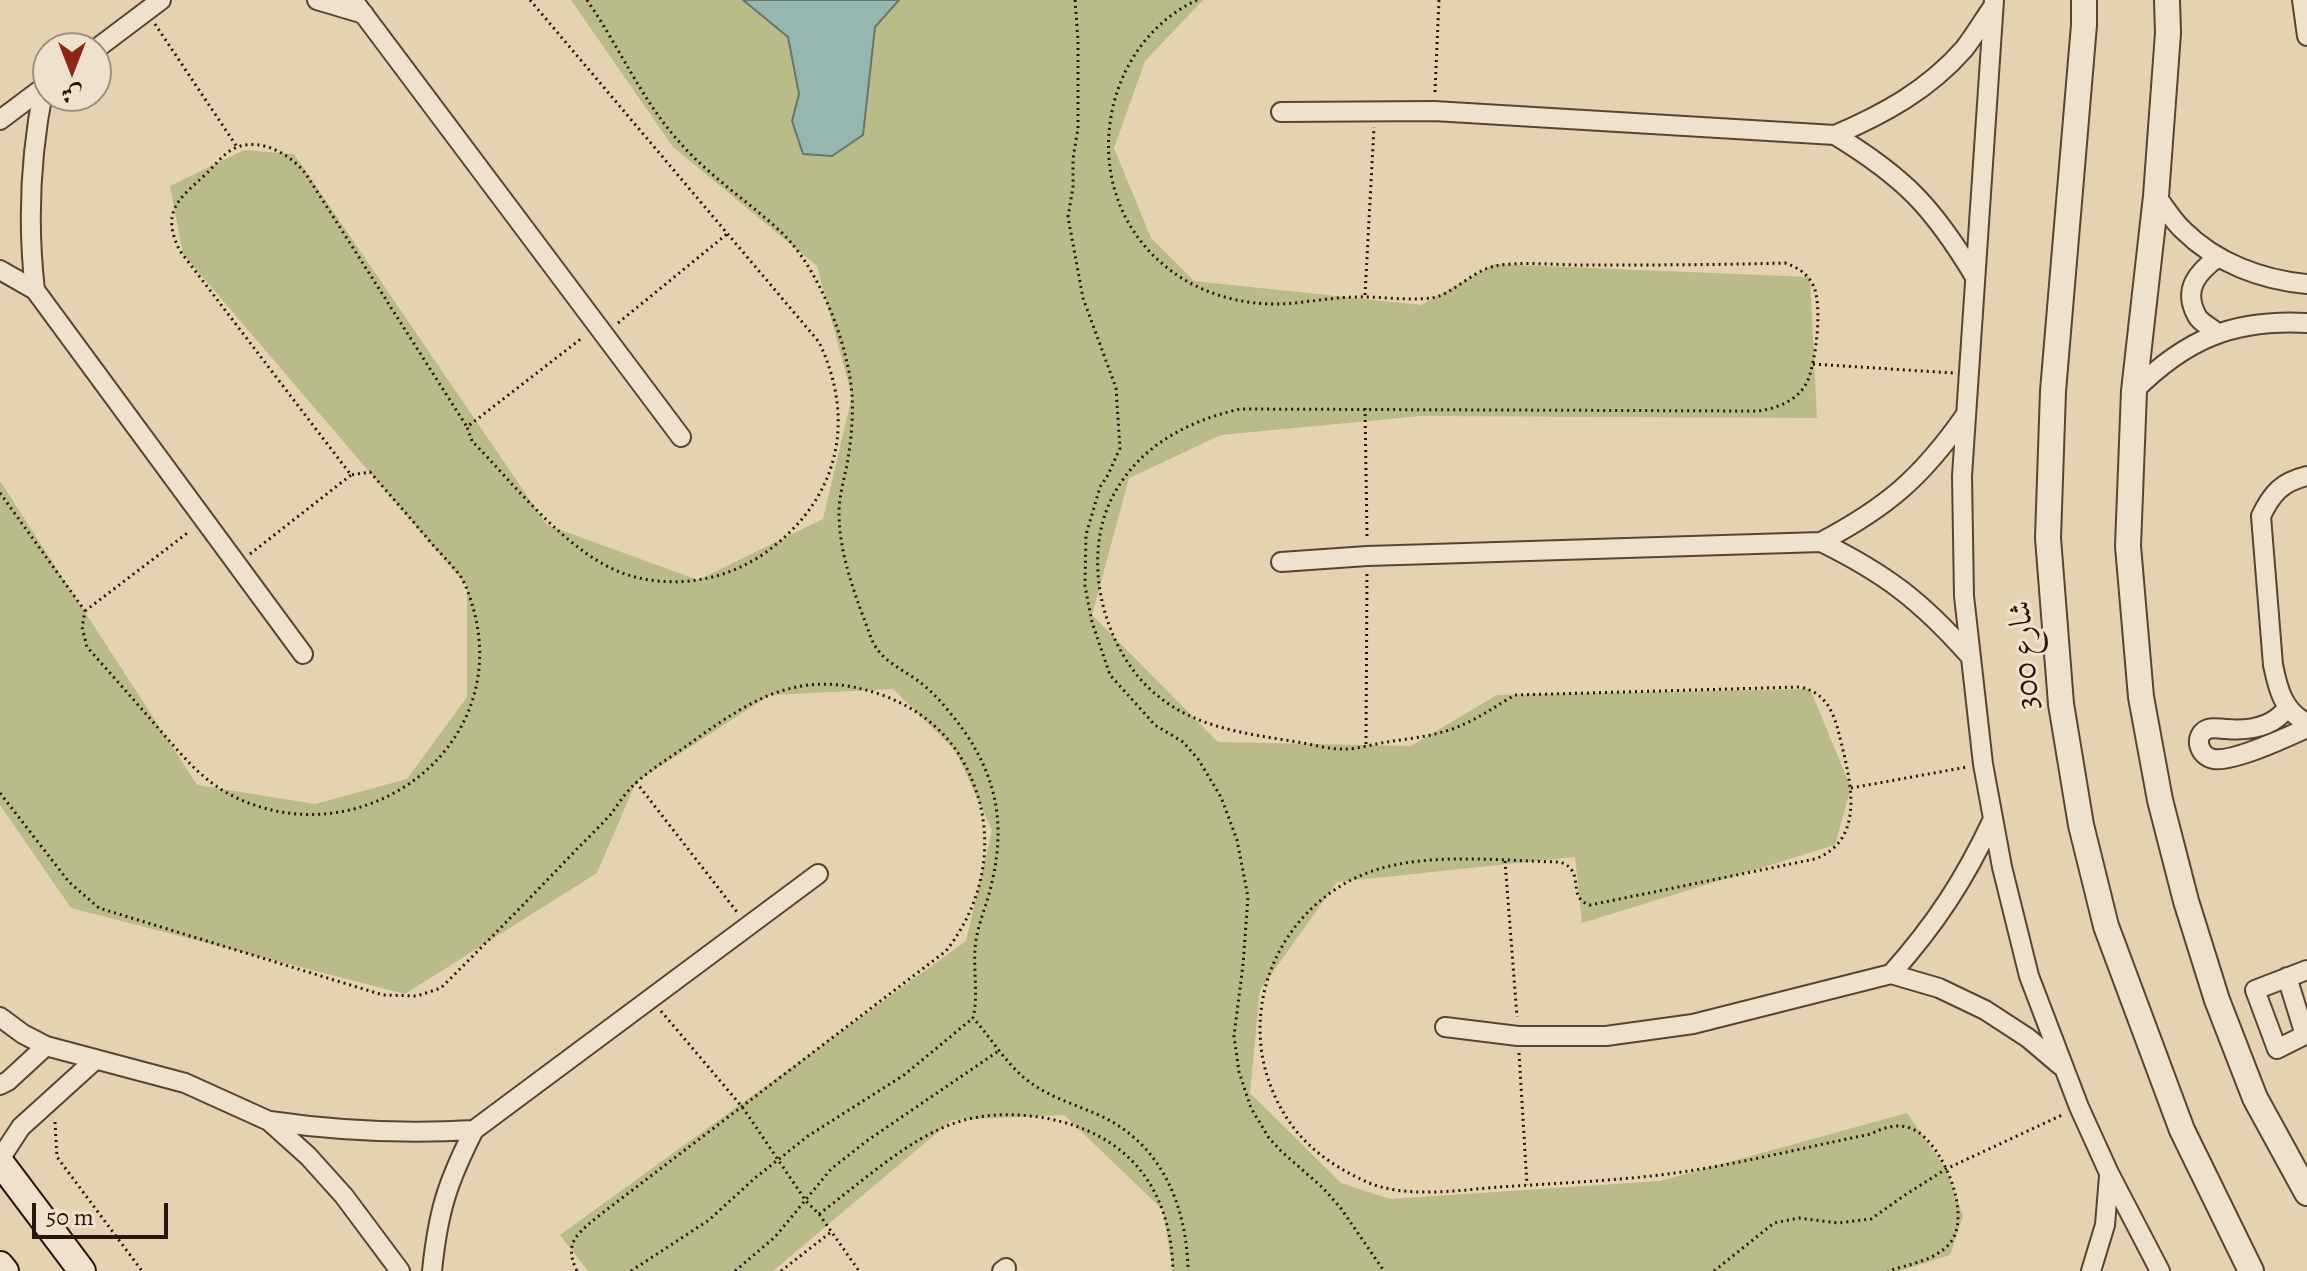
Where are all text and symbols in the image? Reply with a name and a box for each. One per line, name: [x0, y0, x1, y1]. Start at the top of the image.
north arrow: [32, 32, 112, 112]
text: ش: [61, 79, 83, 109]
street label: شارع 300: [2002, 599, 2050, 711]
scale bar: [36, 1187, 172, 1237]
text: 50 m: [46, 1201, 94, 1233]

